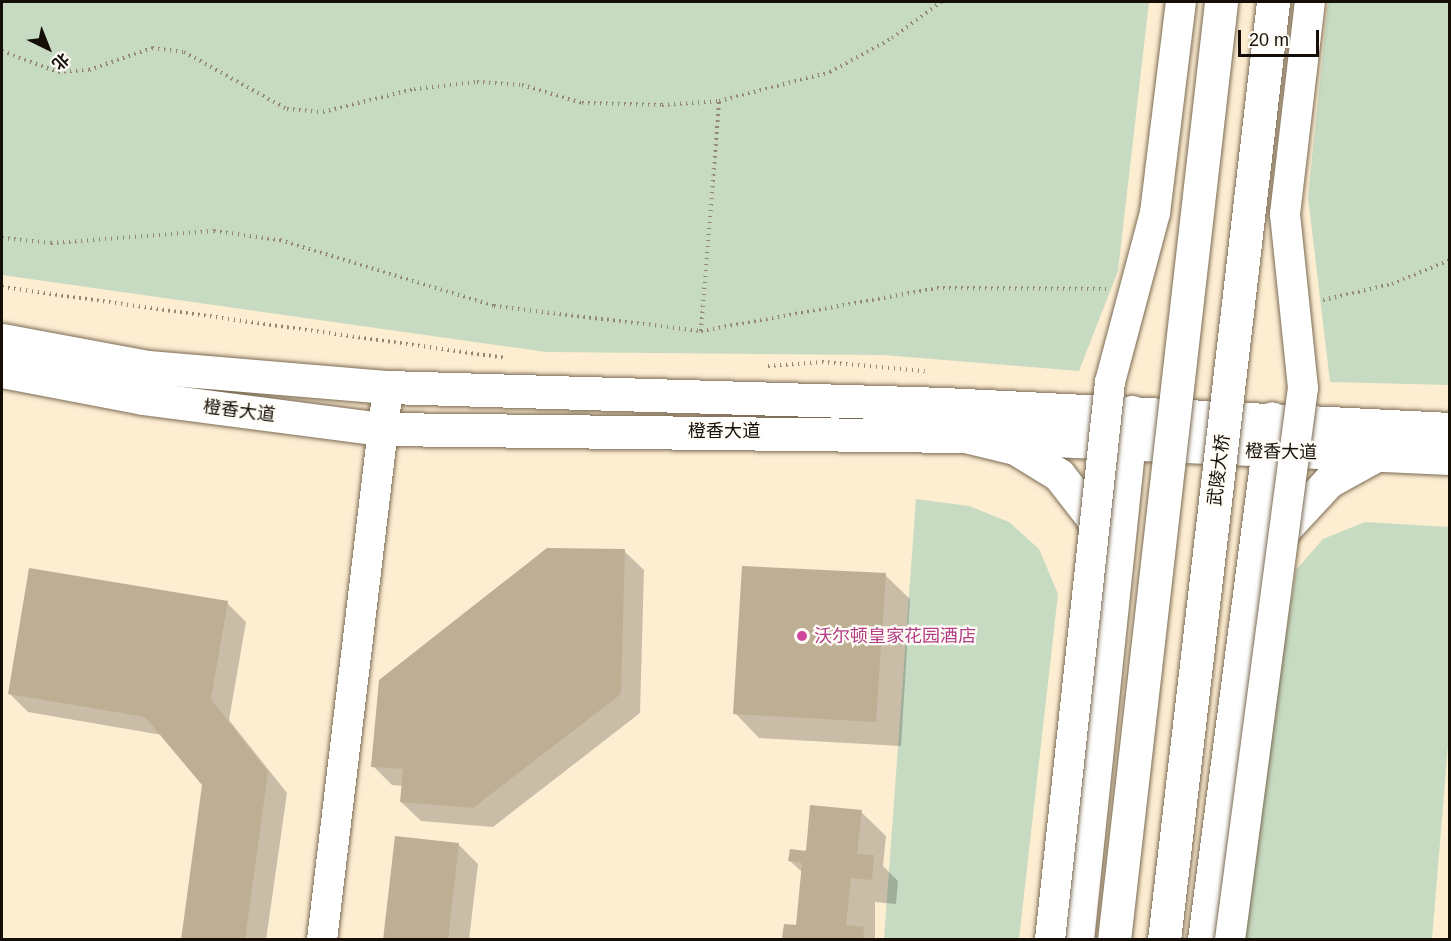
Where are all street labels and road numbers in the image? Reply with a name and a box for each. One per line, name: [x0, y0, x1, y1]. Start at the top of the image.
street label: 橙香大道: [202, 396, 276, 426]
street label: 橙香大道: [688, 420, 760, 442]
street label: 武陵大桥: [1204, 433, 1234, 507]
street label: 橙香大道: [1245, 441, 1317, 463]

